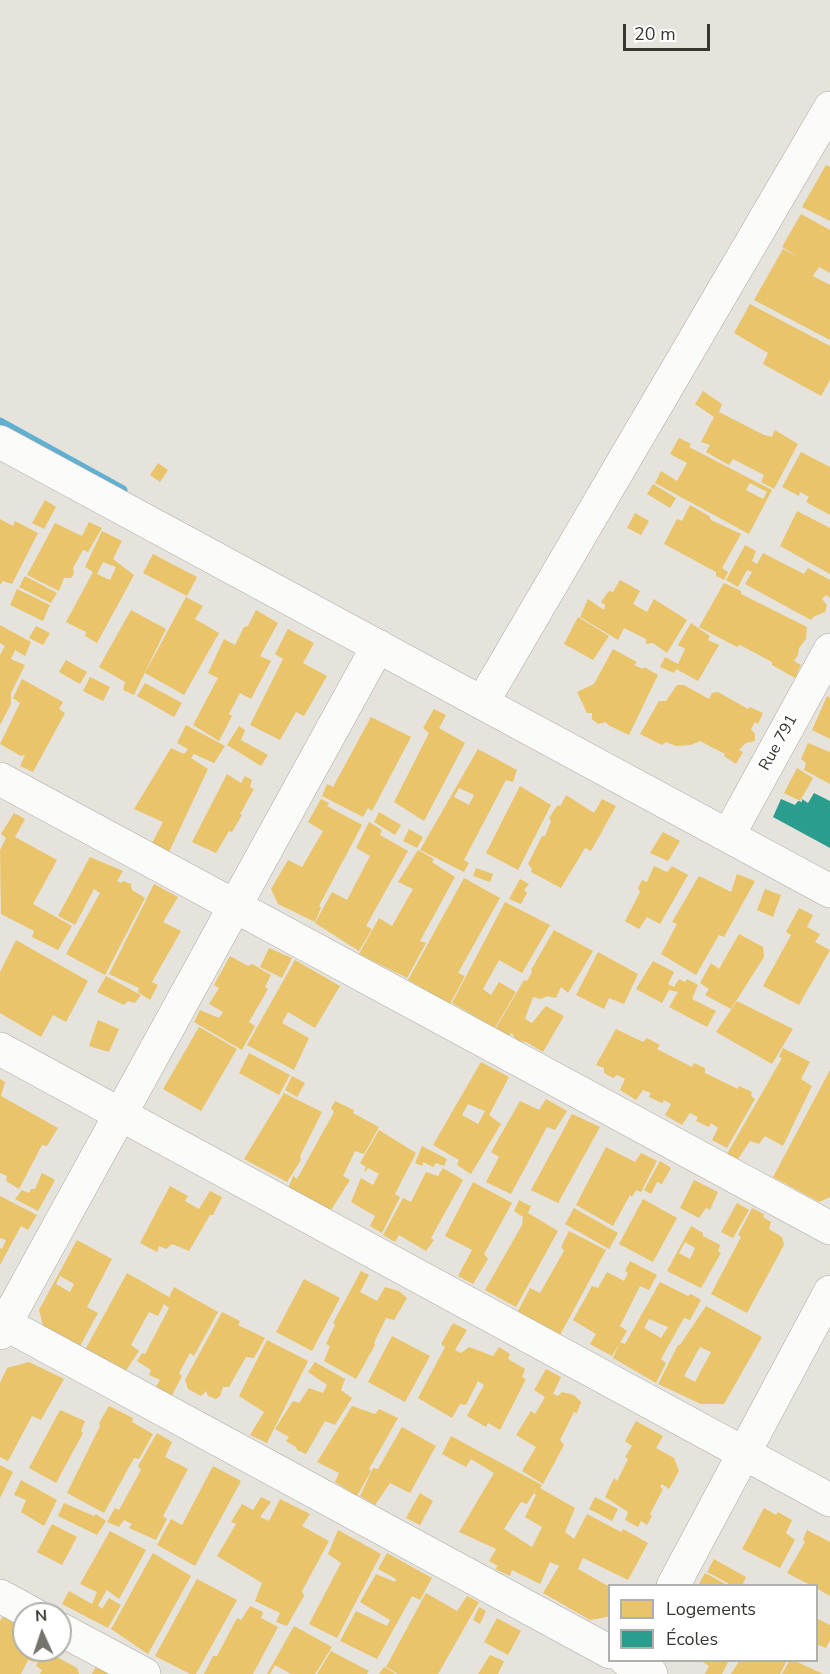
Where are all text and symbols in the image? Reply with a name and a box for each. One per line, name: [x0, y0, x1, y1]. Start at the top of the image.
scale bar: [626, 12, 713, 50]
text: 20 m: [634, 22, 676, 46]
street label: Rue 791: [756, 712, 802, 774]
legend: [608, 1584, 818, 1662]
text: Logements: [666, 1597, 756, 1621]
north arrow: [12, 1602, 72, 1662]
text: N: [35, 1605, 48, 1627]
text: Écoles: [666, 1627, 718, 1651]

